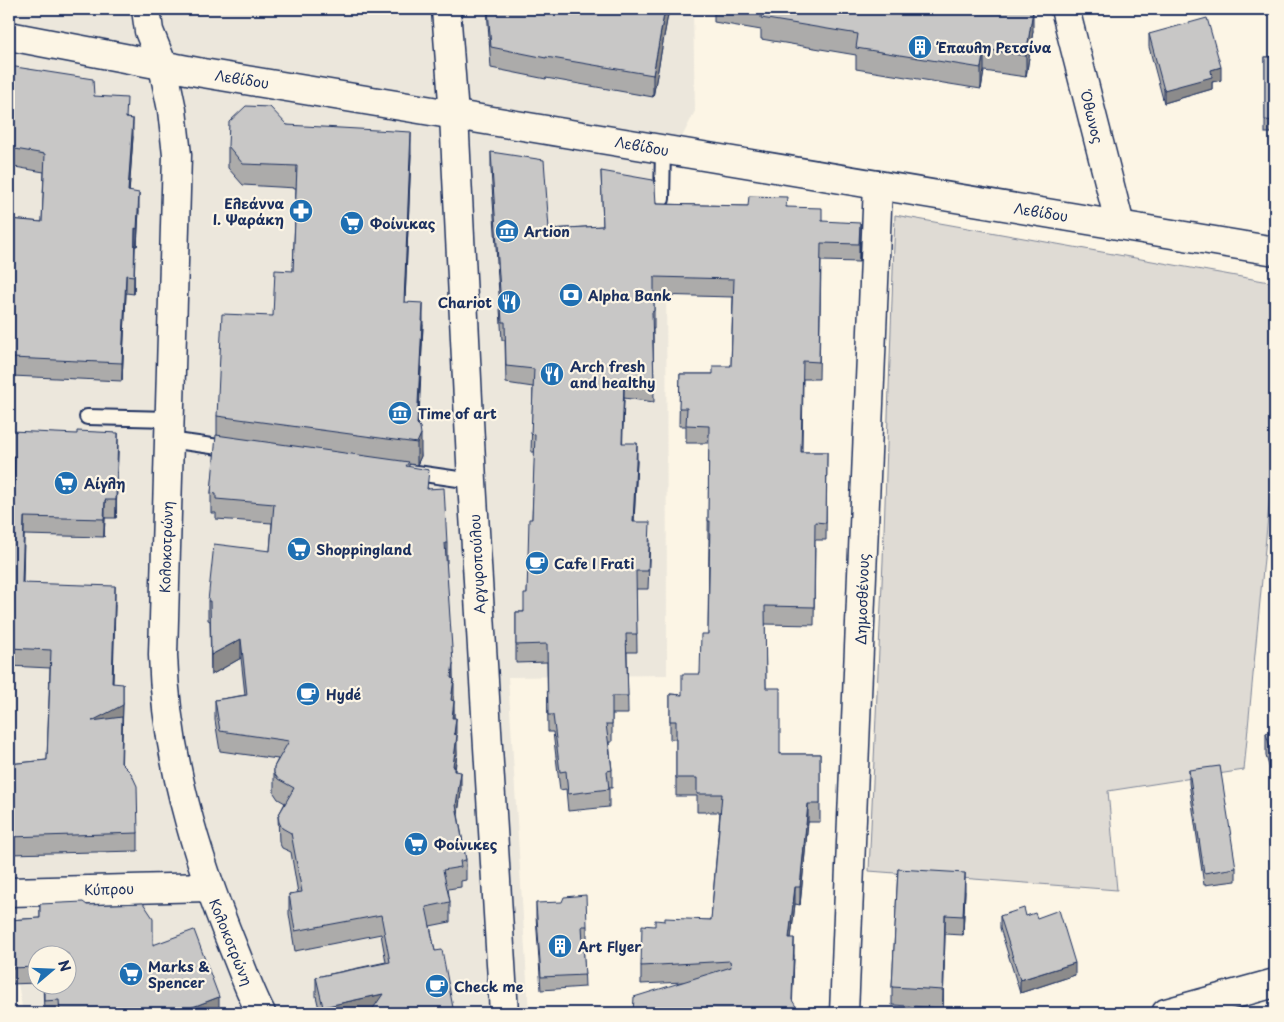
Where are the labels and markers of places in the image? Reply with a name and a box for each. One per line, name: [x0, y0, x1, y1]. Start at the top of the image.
building icon: Έπαυλη Ρετσίνα: [907, 34, 933, 60]
place label: Έπαυλη Ρετσίνα: [936, 37, 1052, 58]
place label: Ελεάννα Ι. Ψαράκη: [213, 193, 284, 230]
pharmacy icon: Ελεάννα Ι. Ψαράκη: [288, 198, 314, 224]
supermarket icon: Φοίνικας: [339, 210, 365, 236]
place label: Φοίνικας: [370, 213, 436, 234]
museum icon: Artion: [494, 218, 520, 244]
place label: Artion: [523, 221, 570, 242]
bank icon: Alpha Bank: [558, 282, 584, 308]
place label: Alpha Bank: [587, 285, 672, 306]
restaurant icon: Chariot: [496, 289, 522, 315]
place label: Chariot: [438, 292, 492, 313]
place label: Arch fresh and healthy: [570, 356, 655, 393]
restaurant icon: Arch fresh and healthy: [539, 361, 565, 387]
museum icon: Time of art: [387, 400, 413, 426]
place label: Time of art: [418, 403, 497, 424]
supermarket icon: Αίγλη: [53, 470, 79, 496]
place label: Αίγλη: [84, 473, 126, 494]
supermarket icon: Shoppingland: [286, 536, 312, 562]
place label: Shoppingland: [316, 539, 412, 560]
cafe icon: Cafe I Frati: [524, 550, 550, 576]
place label: Cafe I Frati: [554, 553, 634, 574]
cafe icon: Hydé: [295, 681, 321, 707]
place label: Hydé: [326, 684, 362, 705]
supermarket icon: Φοίνικες: [403, 831, 429, 857]
place label: Φοίνικες: [434, 834, 498, 855]
building icon: Art Flyer: [547, 933, 573, 959]
place label: Art Flyer: [577, 936, 642, 957]
place label: Marks & Spencer: [148, 956, 210, 993]
supermarket icon: Marks & Spencer: [118, 961, 144, 987]
cafe icon: Check me: [424, 973, 450, 999]
place label: Check me: [454, 976, 524, 997]

